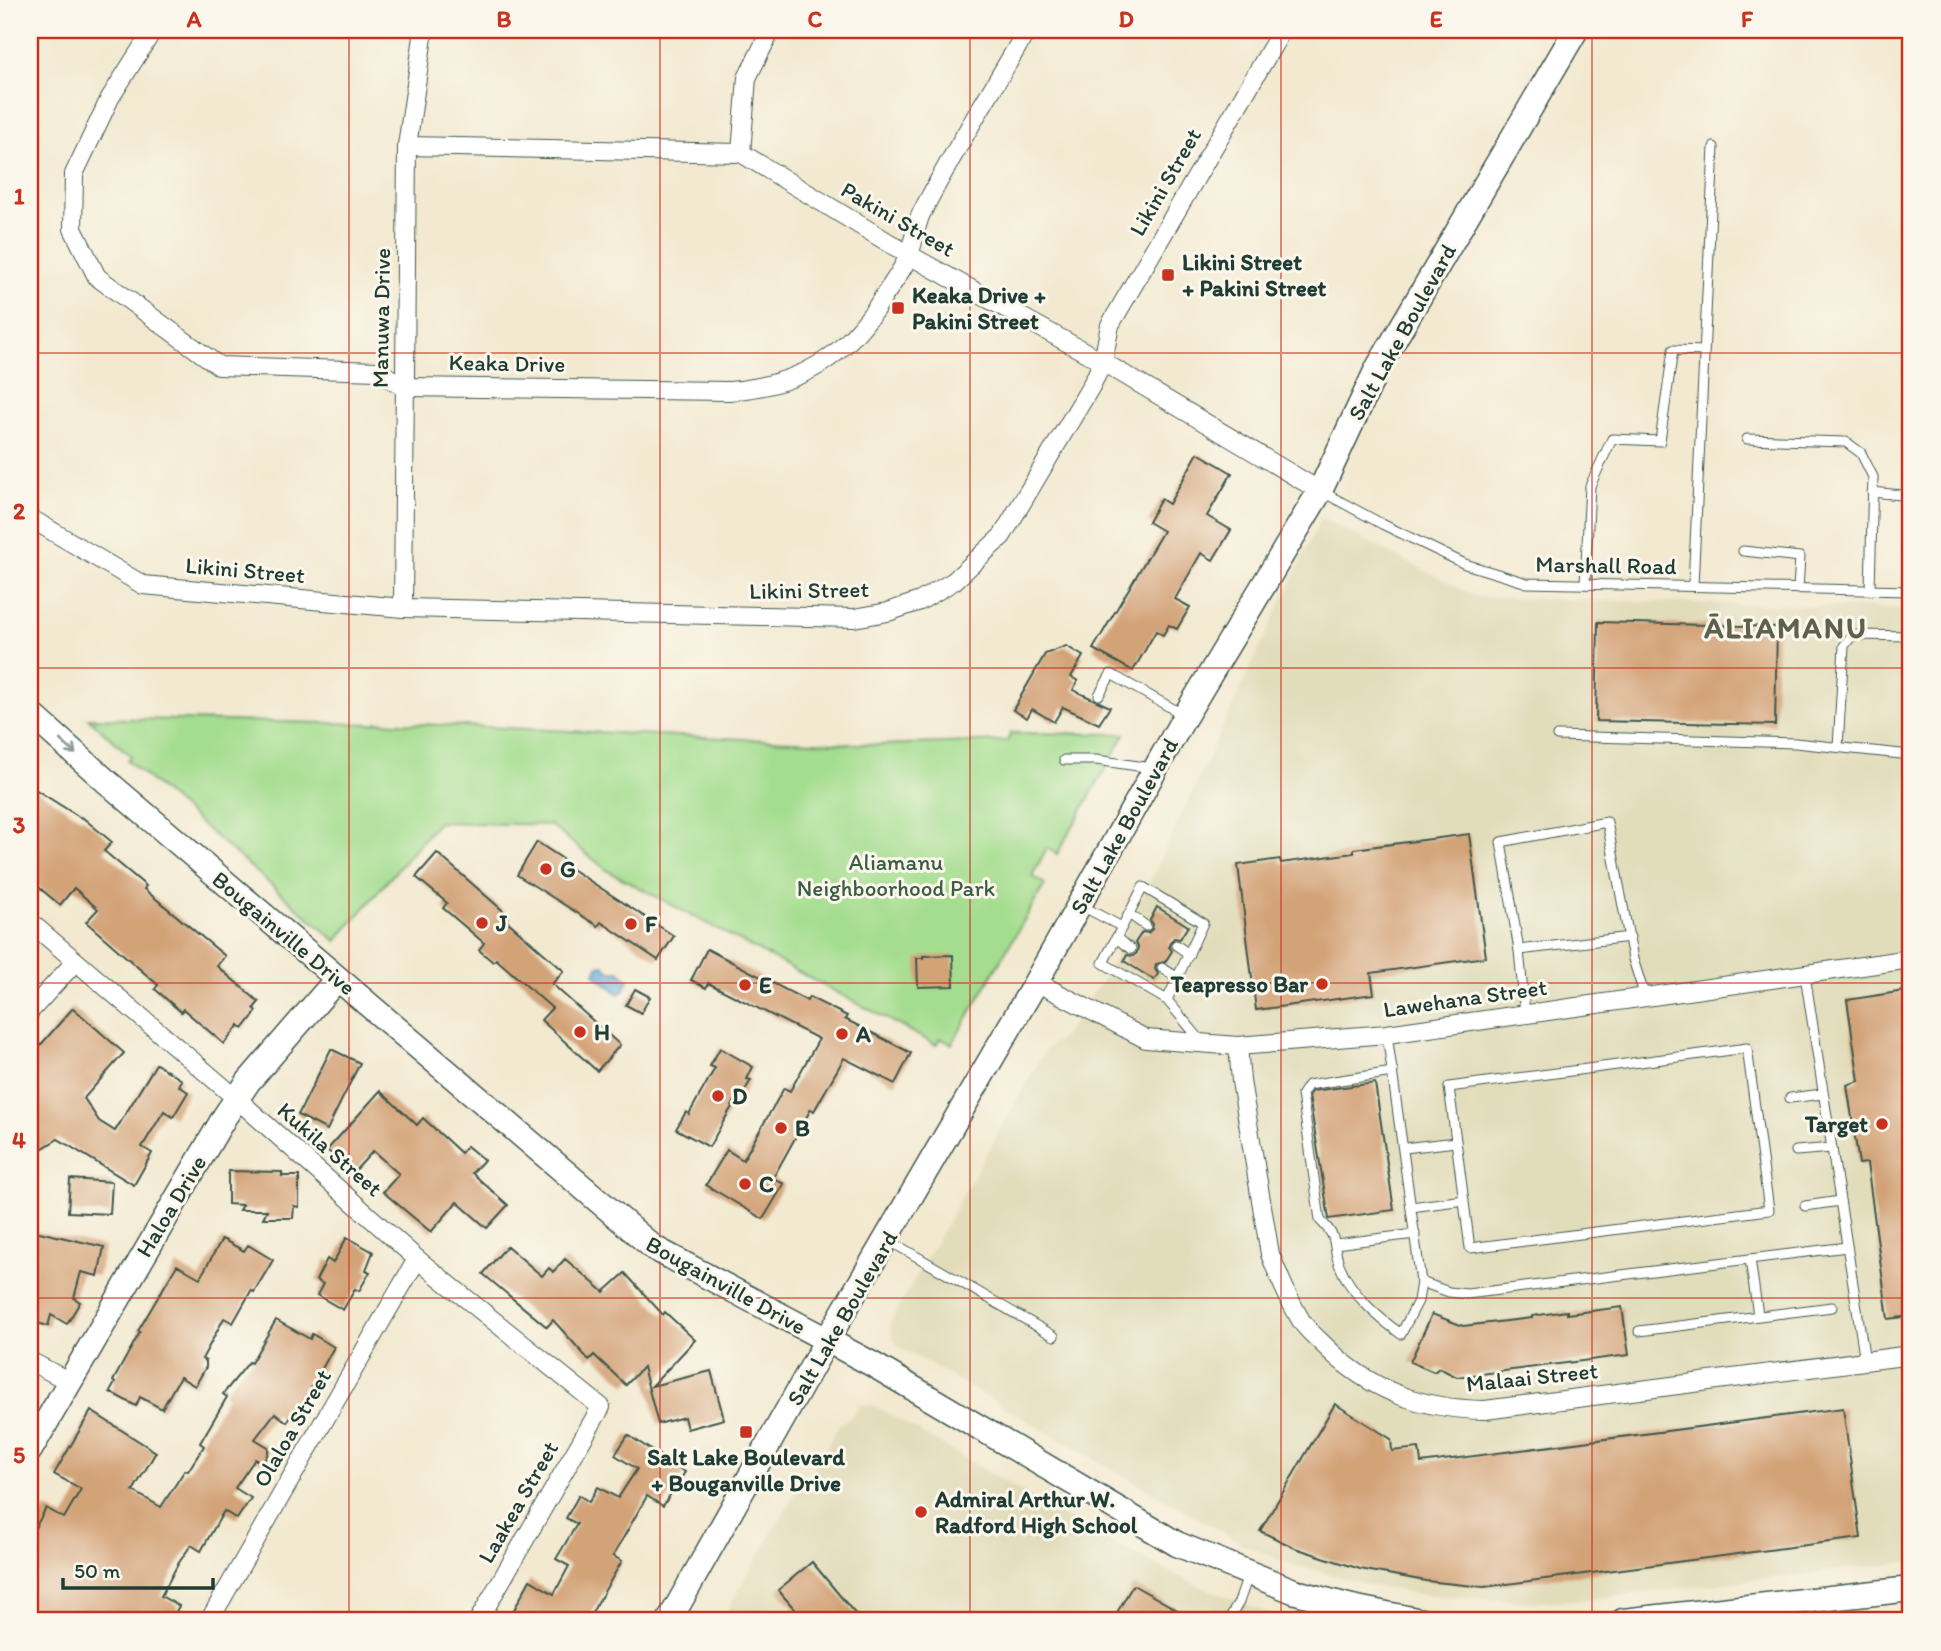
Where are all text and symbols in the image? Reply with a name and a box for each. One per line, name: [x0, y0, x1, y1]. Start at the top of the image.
text: A: [186, 5, 202, 33]
text: B: [497, 5, 512, 33]
text: C: [808, 5, 823, 33]
text: D: [1118, 5, 1134, 33]
text: E: [1430, 5, 1443, 33]
text: F: [1741, 5, 1754, 33]
street label: Likini Street: [1123, 123, 1207, 241]
street label: Pakini Street: [836, 175, 960, 263]
text: 1: [14, 182, 25, 210]
street label: Salt Lake Boulevard: [1342, 238, 1462, 425]
street label: Manuwa Drive: [366, 248, 396, 388]
place label: Likini Street + Pakini Street: [1182, 248, 1327, 302]
marker: Likini Street + Pakini Street: [1160, 267, 1176, 283]
place label: Keaka Drive + Pakini Street: [912, 281, 1046, 335]
marker: Keaka Drive + Pakini Street: [890, 300, 906, 316]
street label: Keaka Drive: [448, 348, 566, 378]
text: 2: [13, 497, 26, 525]
street label: Marshall Road: [1535, 550, 1677, 580]
street label: Likini Street: [184, 551, 306, 589]
street label: Likini Street: [749, 575, 870, 605]
district label: ĀLIAMANU: [1703, 609, 1868, 646]
street label: Salt Lake Boulevard: [1064, 732, 1184, 919]
one-way arrow: [59, 739, 76, 756]
text: 3: [13, 811, 26, 839]
park label: Aliamanu Neighboorhood Park: [797, 848, 996, 902]
place label: G: [560, 855, 576, 883]
marker: G: [538, 861, 554, 877]
street label: Bougainville Drive: [207, 865, 361, 1001]
place label: J: [495, 909, 508, 937]
place label: F: [645, 910, 658, 938]
marker: J: [474, 915, 490, 931]
marker: F: [623, 916, 639, 932]
place label: Teapresso Bar: [1170, 970, 1308, 998]
place label: E: [759, 971, 772, 999]
street label: Lawehana Street: [1381, 973, 1549, 1023]
marker: Teapresso Bar: [1314, 976, 1330, 992]
marker: E: [737, 977, 753, 993]
place label: H: [594, 1018, 610, 1046]
place label: A: [855, 1020, 871, 1048]
marker: H: [572, 1024, 588, 1040]
marker: A: [834, 1026, 850, 1042]
place label: D: [732, 1082, 747, 1110]
marker: D: [710, 1088, 726, 1104]
street label: Kukila Street: [272, 1096, 388, 1202]
place label: Target: [1804, 1110, 1868, 1138]
place label: B: [795, 1114, 810, 1142]
marker: Target: [1874, 1116, 1890, 1132]
marker: B: [773, 1120, 789, 1136]
text: 4: [12, 1126, 26, 1154]
street label: Haloa Drive: [130, 1150, 212, 1262]
place label: C: [759, 1170, 774, 1198]
marker: C: [737, 1176, 753, 1192]
street label: Salt Lake Boulevard: [780, 1225, 904, 1411]
street label: Bougainville Drive: [641, 1229, 811, 1341]
street label: Malaai Street: [1465, 1356, 1599, 1398]
street label: Olaloa Street: [247, 1364, 337, 1492]
marker: Salt Lake Boulevard + Bouganville Drive: [738, 1424, 754, 1440]
street label: Laakea Street: [472, 1436, 564, 1568]
text: 5: [13, 1441, 25, 1469]
place label: Salt Lake Boulevard + Bouganville Drive: [647, 1443, 845, 1497]
place label: Admiral Arthur W. Radford High School: [934, 1485, 1138, 1539]
marker: Admiral Arthur W. Radford High School: [913, 1504, 929, 1520]
scale bar: [63, 1546, 214, 1590]
text: 50 m: [74, 1558, 121, 1583]

